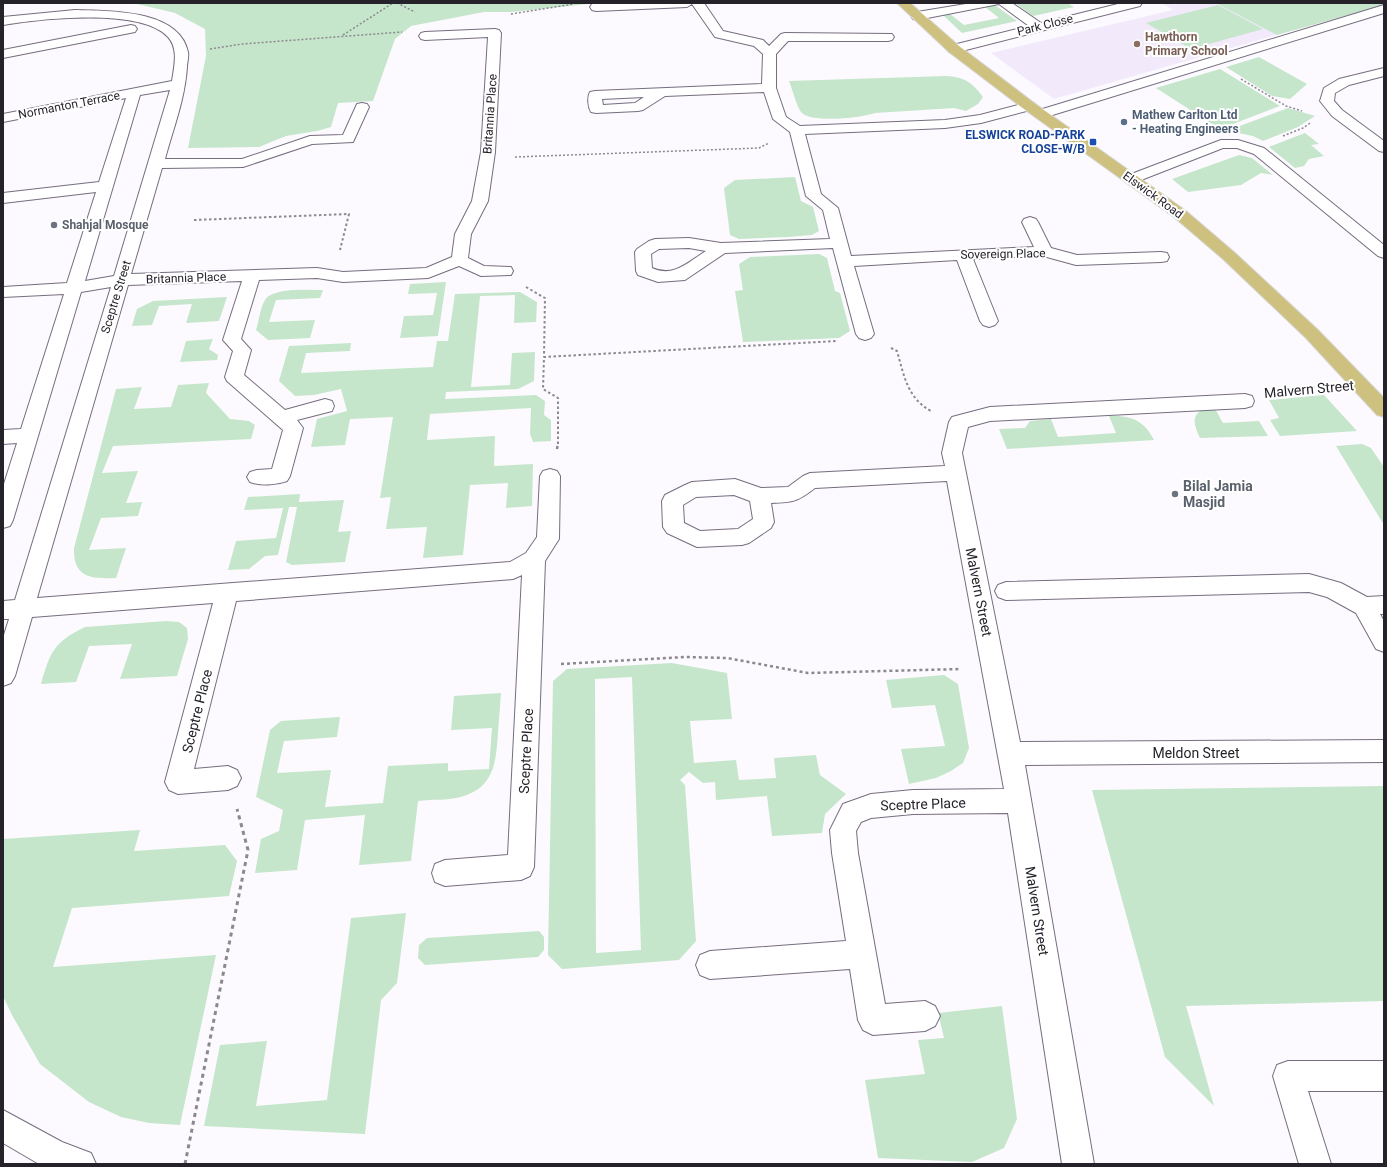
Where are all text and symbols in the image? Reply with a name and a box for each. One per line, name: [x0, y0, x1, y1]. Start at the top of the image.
street label: Park Close: [1016, 11, 1074, 39]
place label: Hawthorn Primary School: [1145, 30, 1228, 58]
marker: Hawthorn Primary School: [1132, 39, 1142, 49]
street label: Britannia Place: [480, 73, 500, 155]
street label: Normanton Terrace: [17, 88, 121, 122]
place label: Mathew Carlton Ltd - Heating Engineers: [1132, 108, 1239, 136]
marker: Mathew Carlton Ltd - Heating Engineers: [1119, 117, 1129, 127]
place label: ELSWICK ROAD-PARK CLOSE-W/B: [965, 128, 1085, 156]
marker: ELSWICK ROAD-PARK CLOSE-W/B: [1088, 137, 1098, 147]
street label: Elswick Road: [1120, 169, 1186, 221]
place label: Shahjal Mosque: [62, 218, 149, 232]
marker: Shahjal Mosque: [49, 220, 59, 230]
street label: Sovereign Place: [960, 246, 1046, 262]
street label: Sceptre Street: [98, 259, 134, 335]
street label: Britannia Place: [146, 270, 226, 286]
street label: Malvern Street: [1263, 377, 1355, 401]
place label: Bilal Jamia Masjid: [1183, 478, 1253, 510]
marker: Bilal Jamia Masjid: [1170, 489, 1180, 499]
street label: Malvern Street: [963, 546, 996, 638]
street label: Sceptre Place: [179, 668, 215, 754]
street label: Sceptre Place: [516, 708, 536, 794]
street label: Meldon Street: [1152, 745, 1240, 761]
street label: Sceptre Place: [880, 795, 966, 813]
street label: Malvern Street: [1022, 865, 1052, 957]

